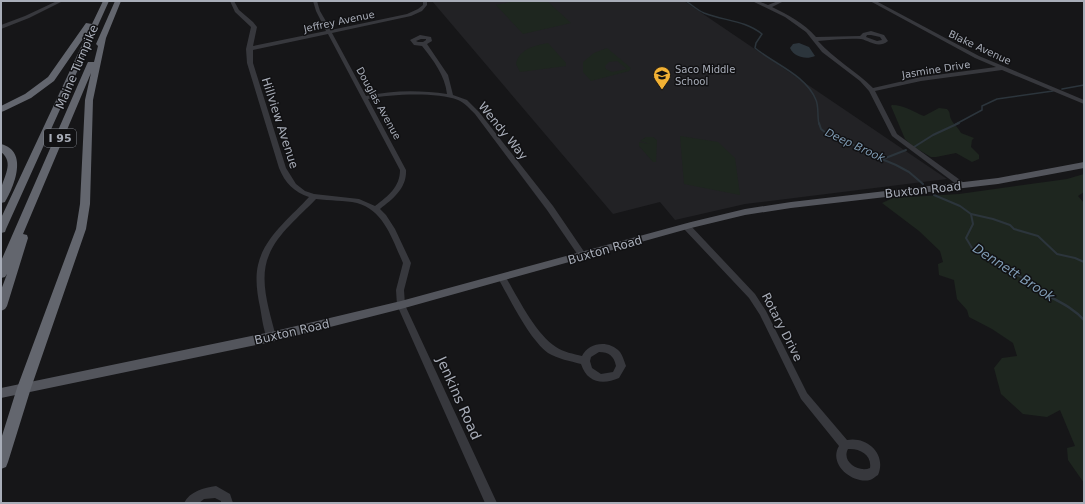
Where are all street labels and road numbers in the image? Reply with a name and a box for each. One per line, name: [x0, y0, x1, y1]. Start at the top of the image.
street label: Jeffrey Avenue: [302, 9, 376, 35]
street label: Maine Turnpike: [53, 23, 101, 111]
street label: Blake Avenue: [947, 28, 1013, 67]
street label: Jasmine Drive: [900, 59, 971, 80]
street label: Douglas Avenue: [354, 65, 403, 141]
street label: Hillview Avenue: [259, 76, 301, 170]
street label: Wendy Way: [475, 99, 531, 163]
road number: I 95: [44, 129, 76, 147]
street label: Buxton Road: [884, 179, 962, 201]
street label: Buxton Road: [566, 233, 644, 267]
street label: Rotary Drive: [759, 290, 805, 364]
street label: Buxton Road: [253, 317, 331, 347]
street label: Jenkins Road: [433, 353, 484, 442]

